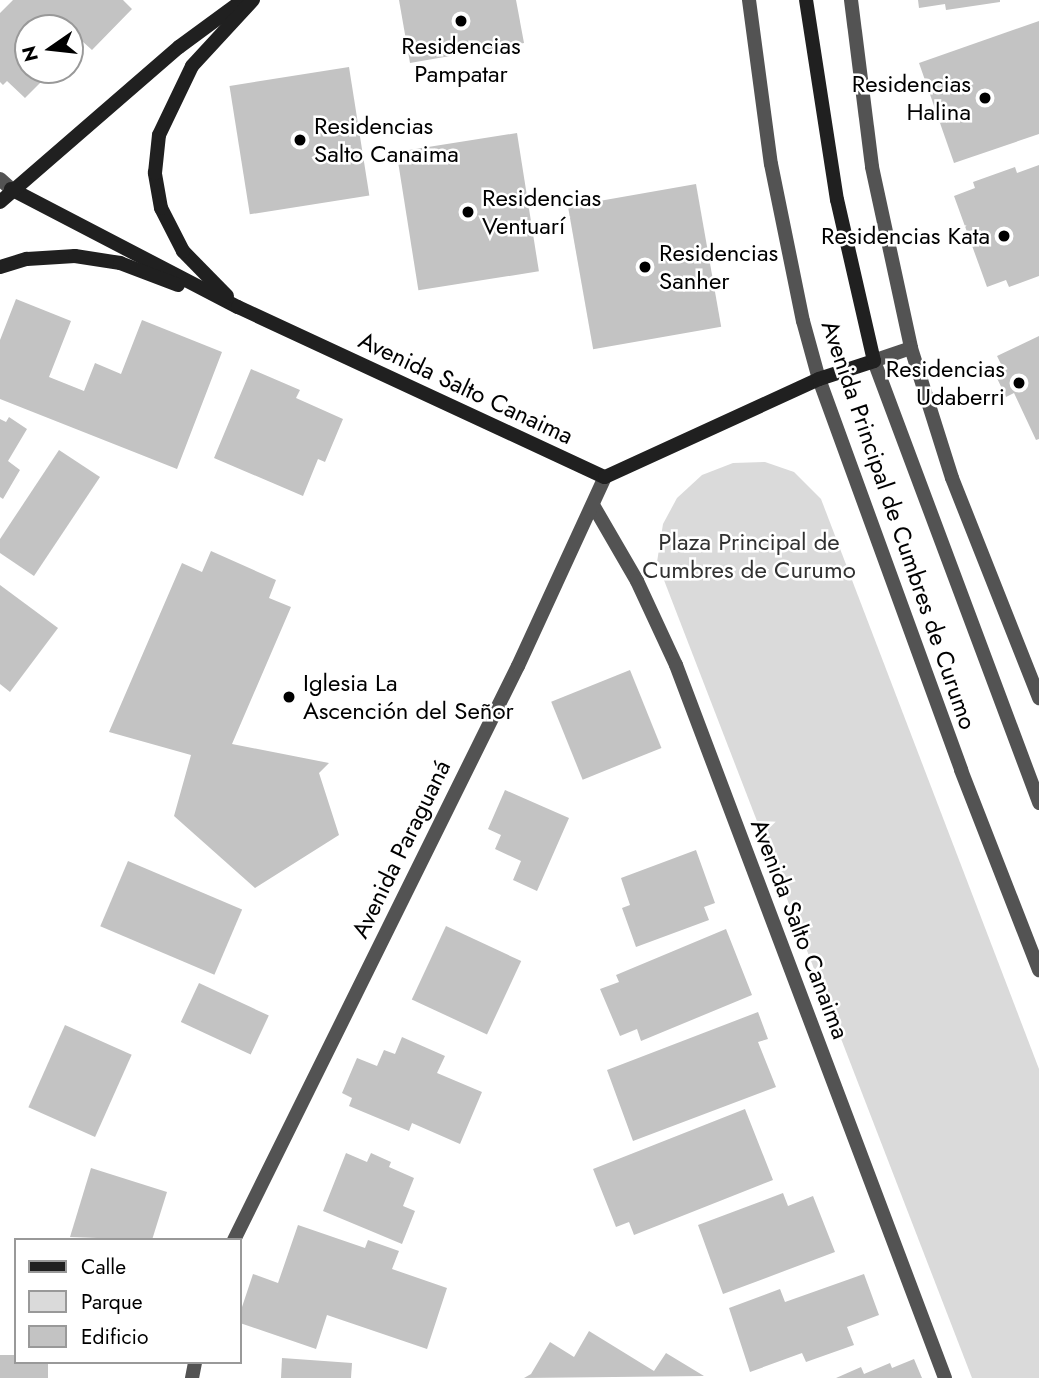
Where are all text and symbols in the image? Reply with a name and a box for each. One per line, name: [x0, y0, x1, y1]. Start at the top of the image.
marker: Residencias Pampatar: [453, 13, 469, 29]
north arrow: [14, 14, 84, 84]
place label: Residencias Pampatar: [401, 32, 521, 88]
text: N: [15, 43, 45, 64]
place label: Residencias Halina: [852, 70, 971, 126]
marker: Residencias Halina: [977, 90, 993, 106]
place label: Residencias Salto Canaima: [314, 112, 459, 168]
marker: Residencias Salto Canaima: [292, 132, 308, 148]
place label: Residencias Ventuarí: [482, 184, 601, 240]
marker: Residencias Ventuarí: [460, 204, 476, 220]
place label: Residencias Kata: [821, 222, 990, 250]
marker: Residencias Kata: [996, 228, 1012, 244]
place label: Residencias Sanher: [659, 239, 778, 295]
marker: Residencias Sanher: [637, 259, 653, 275]
street label: Avenida Principal de Cumbres de Curumo: [815, 317, 983, 733]
street label: Avenida Salto Canaima: [354, 326, 578, 450]
place label: Residencias Udaberri: [886, 355, 1005, 411]
marker: Residencias Udaberri: [1011, 375, 1027, 391]
park label: Plaza Principal de Cumbres de Curumo: [642, 528, 856, 584]
place label: Iglesia La Ascención del Señor: [303, 669, 514, 725]
marker: Iglesia La Ascención del Señor: [281, 689, 297, 705]
street label: Avenida Paraguaná: [345, 755, 457, 943]
street label: Avenida Salto Canaima: [745, 815, 855, 1043]
legend: [14, 1238, 242, 1364]
text: Calle: [81, 1252, 126, 1282]
text: Parque: [81, 1287, 143, 1317]
text: Edificio: [81, 1322, 148, 1352]

